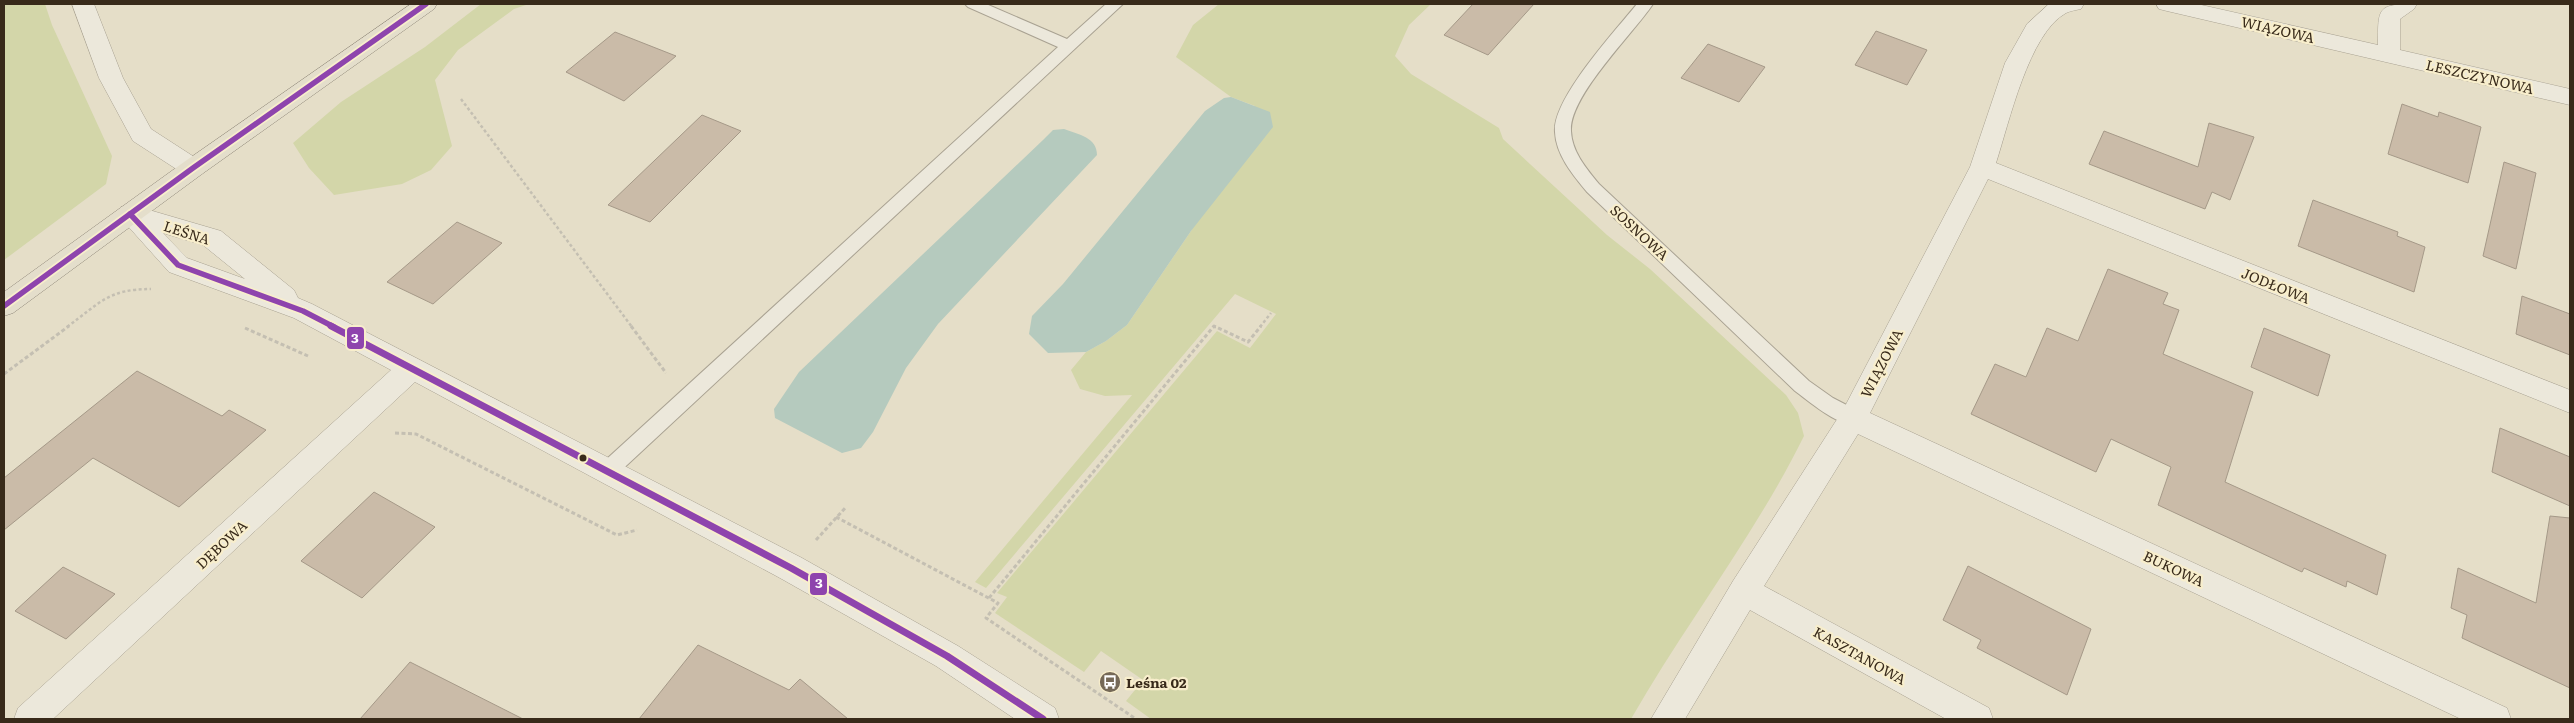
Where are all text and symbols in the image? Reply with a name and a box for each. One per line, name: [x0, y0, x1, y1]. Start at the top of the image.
street label: WIĄZOWA: [2239, 11, 2317, 47]
street label: LESZCZYNOWA: [2424, 54, 2537, 98]
street label: SOSNOWA: [1606, 200, 1674, 265]
street label: LEŚNA: [161, 215, 213, 249]
street label: JODŁOWA: [2239, 262, 2314, 308]
street label: WIĄZOWA: [1855, 324, 1907, 401]
line badge: 3: [346, 326, 365, 350]
text: 3: [351, 327, 359, 347]
unlabelled marker: [578, 453, 588, 463]
street label: DĘBOWA: [191, 515, 251, 573]
street label: BUKOWA: [2140, 545, 2208, 591]
line badge: 3: [809, 572, 828, 596]
text: 3: [815, 572, 823, 592]
street label: KASZTANOWA: [1810, 621, 1911, 689]
bus stop icon: Leśna 02: [1098, 670, 1122, 694]
place label: Leśna 02: [1126, 672, 1187, 692]

